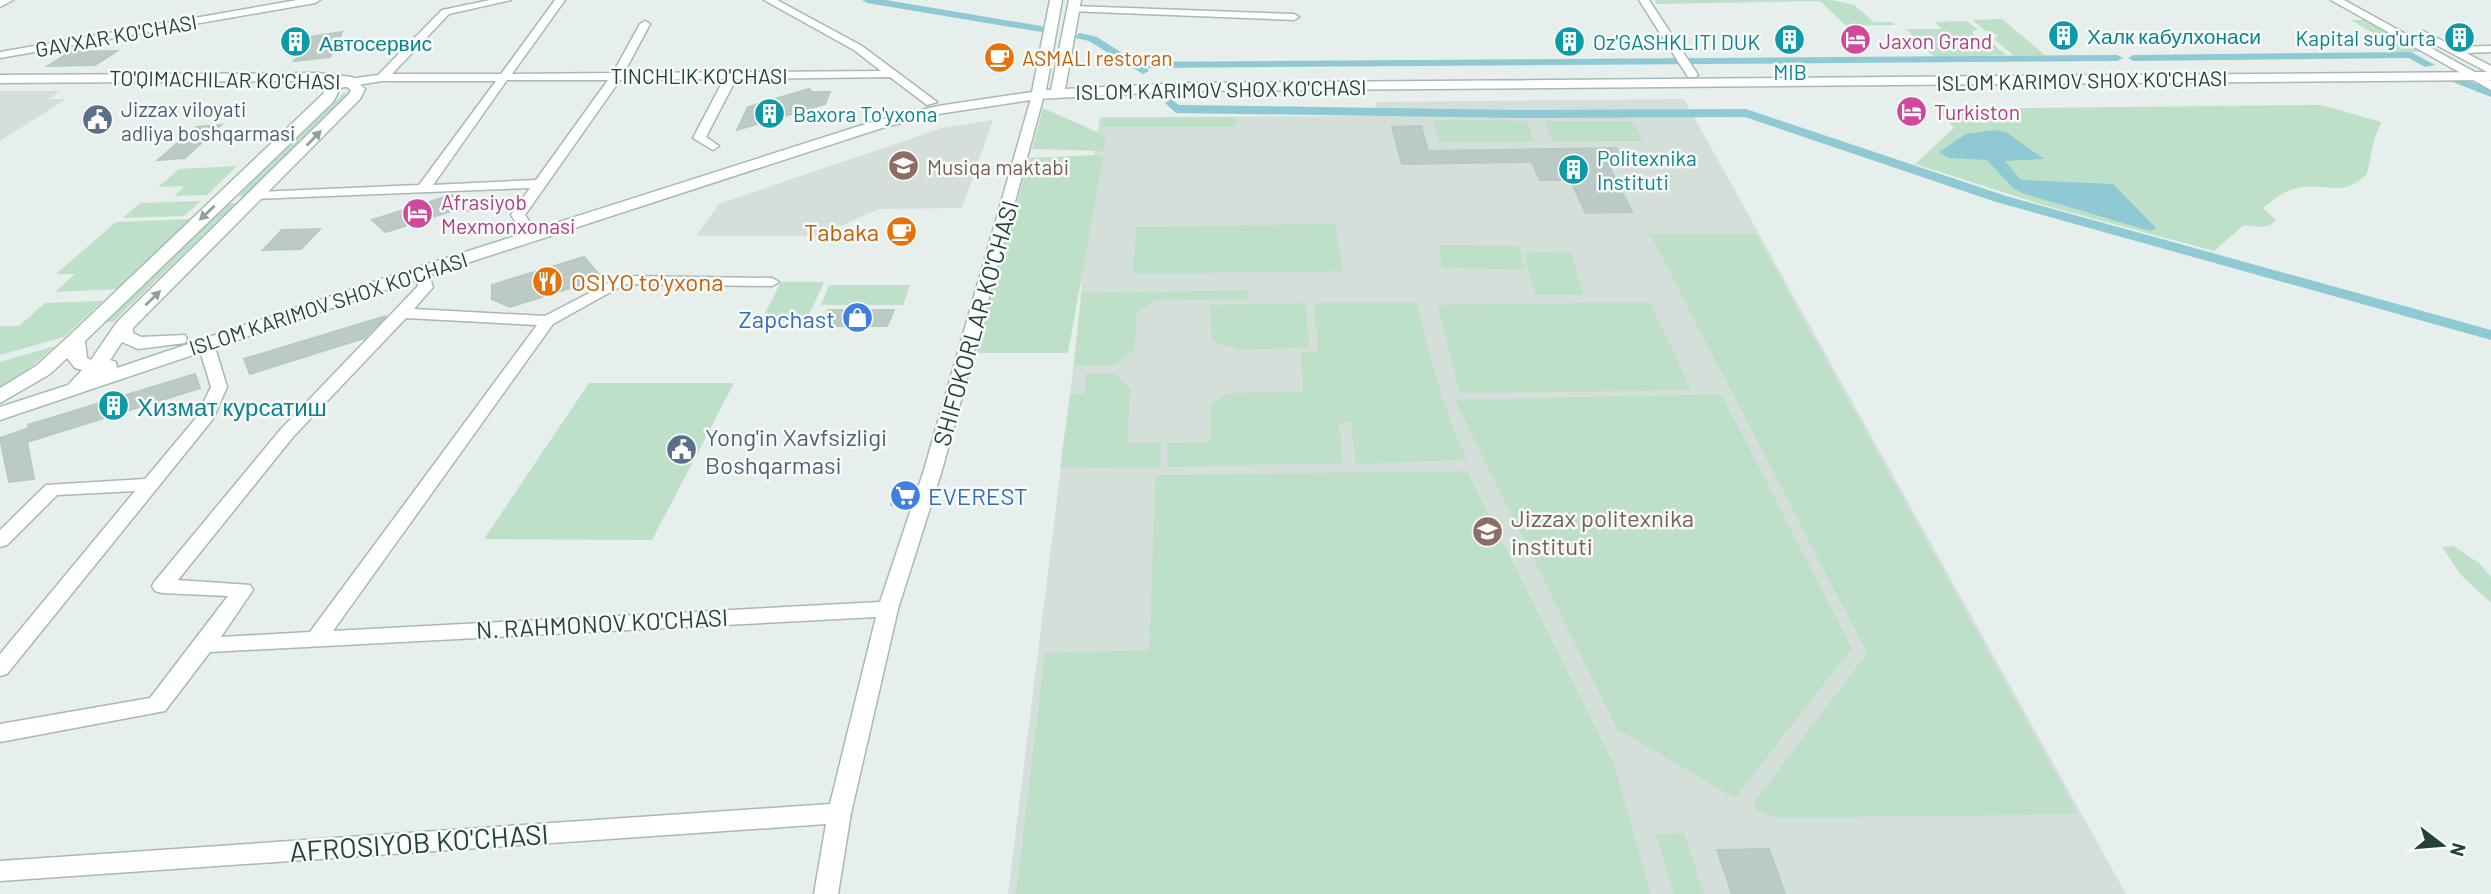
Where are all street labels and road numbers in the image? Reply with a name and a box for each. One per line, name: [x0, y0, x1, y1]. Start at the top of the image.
street label: GAVXAR KO'CHASI: [33, 8, 199, 62]
street label: TINCHLIK KO'CHASI: [610, 63, 788, 88]
street label: TO'QIMACHILAR KO'CHASI: [109, 64, 341, 94]
street label: ISLOM KARIMOV SHOX KO'CHASI: [1936, 65, 2228, 95]
street label: ISLOM KARIMOV SHOX KO'CHASI: [1075, 74, 1367, 104]
street label: SHIFOKORLAR KO'CHASI: [926, 197, 1024, 449]
street label: ISLOM KARIMOV SHOX KO'CHASI: [186, 246, 470, 360]
street label: N. RAHMONOV KO'CHASI: [475, 602, 729, 644]
street label: AFROSIYOB KO'CHASI: [288, 816, 550, 868]

